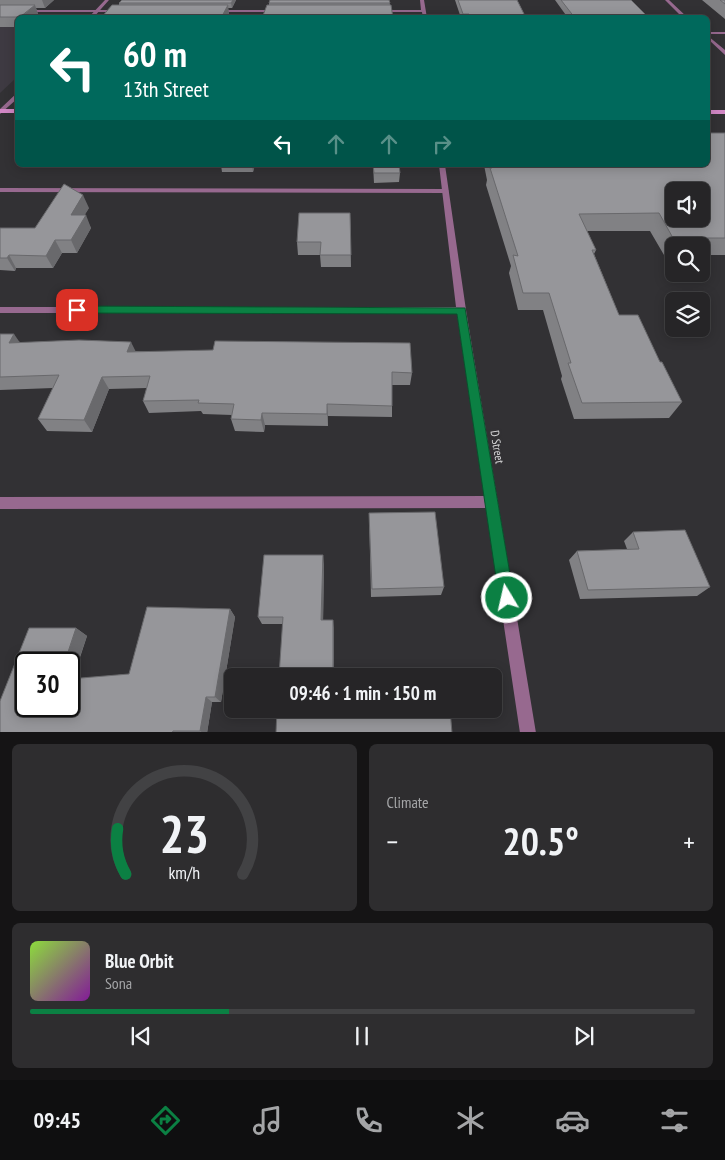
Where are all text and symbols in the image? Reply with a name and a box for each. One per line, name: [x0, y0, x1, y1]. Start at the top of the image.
text: 60 m: [123, 31, 187, 77]
icon: left: [40, 35, 105, 100]
text: 13th Street: [123, 75, 209, 103]
icon: left: [269, 130, 297, 158]
icon: ahead: [322, 130, 350, 158]
icon: ahead: [375, 130, 403, 158]
icon: right: [428, 130, 456, 158]
map controls: [665, 182, 710, 337]
button: sound: [665, 182, 710, 227]
button: search: [665, 237, 710, 282]
pin: [56, 289, 98, 331]
button: layers: [665, 292, 710, 337]
icon: arrive: [63, 296, 91, 324]
street label: D Street: [487, 429, 508, 465]
position arrow: [480, 571, 532, 623]
speed limit sign: 30: [15, 652, 80, 717]
text: 09:46 · 1 min · 150 m: [290, 681, 436, 705]
text: Climate: [387, 792, 429, 812]
text: 23: [159, 800, 209, 867]
text: 20.5°: [503, 816, 579, 865]
text: −: [387, 823, 398, 860]
text: +: [683, 823, 695, 860]
text: km/h: [168, 861, 200, 884]
text: Blue Orbit: [105, 949, 174, 973]
text: Sona: [105, 973, 132, 993]
icon: previous: [127, 1022, 155, 1050]
icon: pause: [348, 1022, 376, 1050]
icon: next: [570, 1022, 598, 1050]
icon: directions: [148, 1103, 183, 1138]
icon: music: [250, 1103, 285, 1138]
icon: phone: [351, 1103, 386, 1138]
icon: climate: [453, 1103, 488, 1138]
icon: car: [555, 1103, 590, 1138]
icon: filters: [657, 1103, 692, 1138]
text: 09:45: [33, 1106, 81, 1134]

